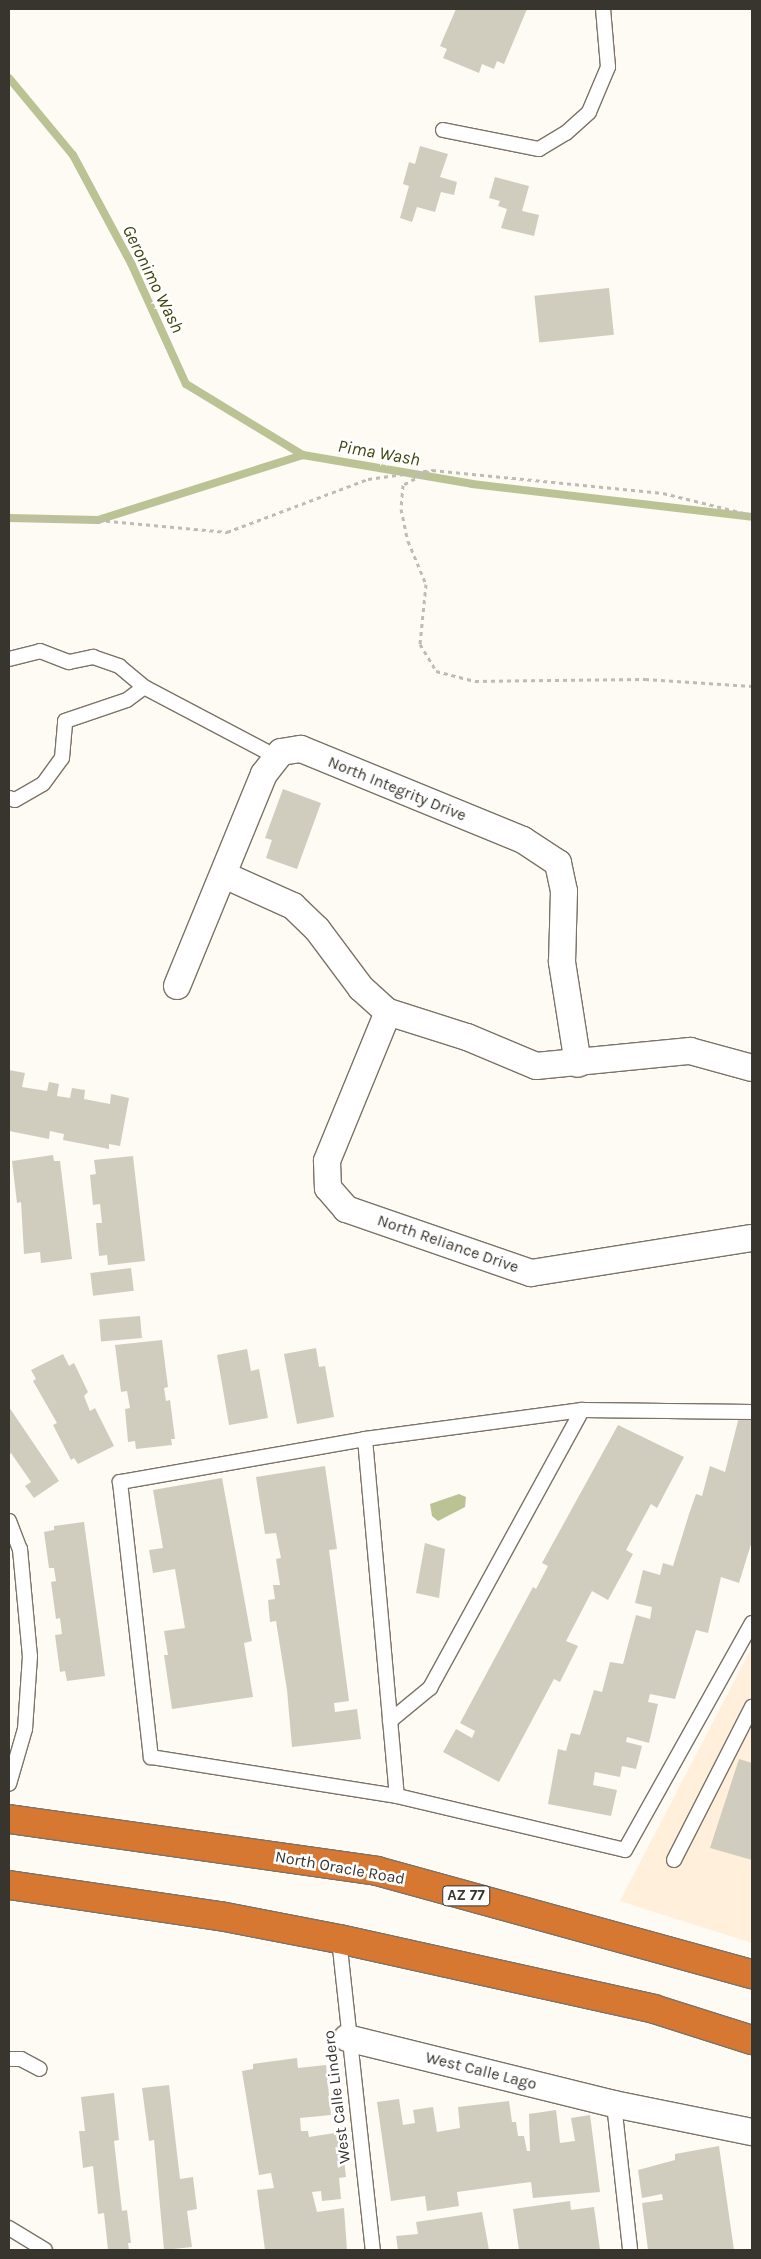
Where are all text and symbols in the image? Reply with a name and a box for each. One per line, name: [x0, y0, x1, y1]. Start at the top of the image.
water label: Geronimo Wash: [118, 221, 188, 337]
water label: Pima Wash: [336, 435, 422, 471]
street label: North Integrity Drive: [325, 752, 469, 826]
street label: North Reliance Drive: [375, 1211, 521, 1277]
street label: North Oracle Road: [274, 1847, 406, 1889]
road number: AZ 77: [441, 1884, 491, 1908]
street label: West Calle Lindero: [319, 2029, 355, 2165]
street label: West Calle Lago: [423, 2048, 539, 2094]

